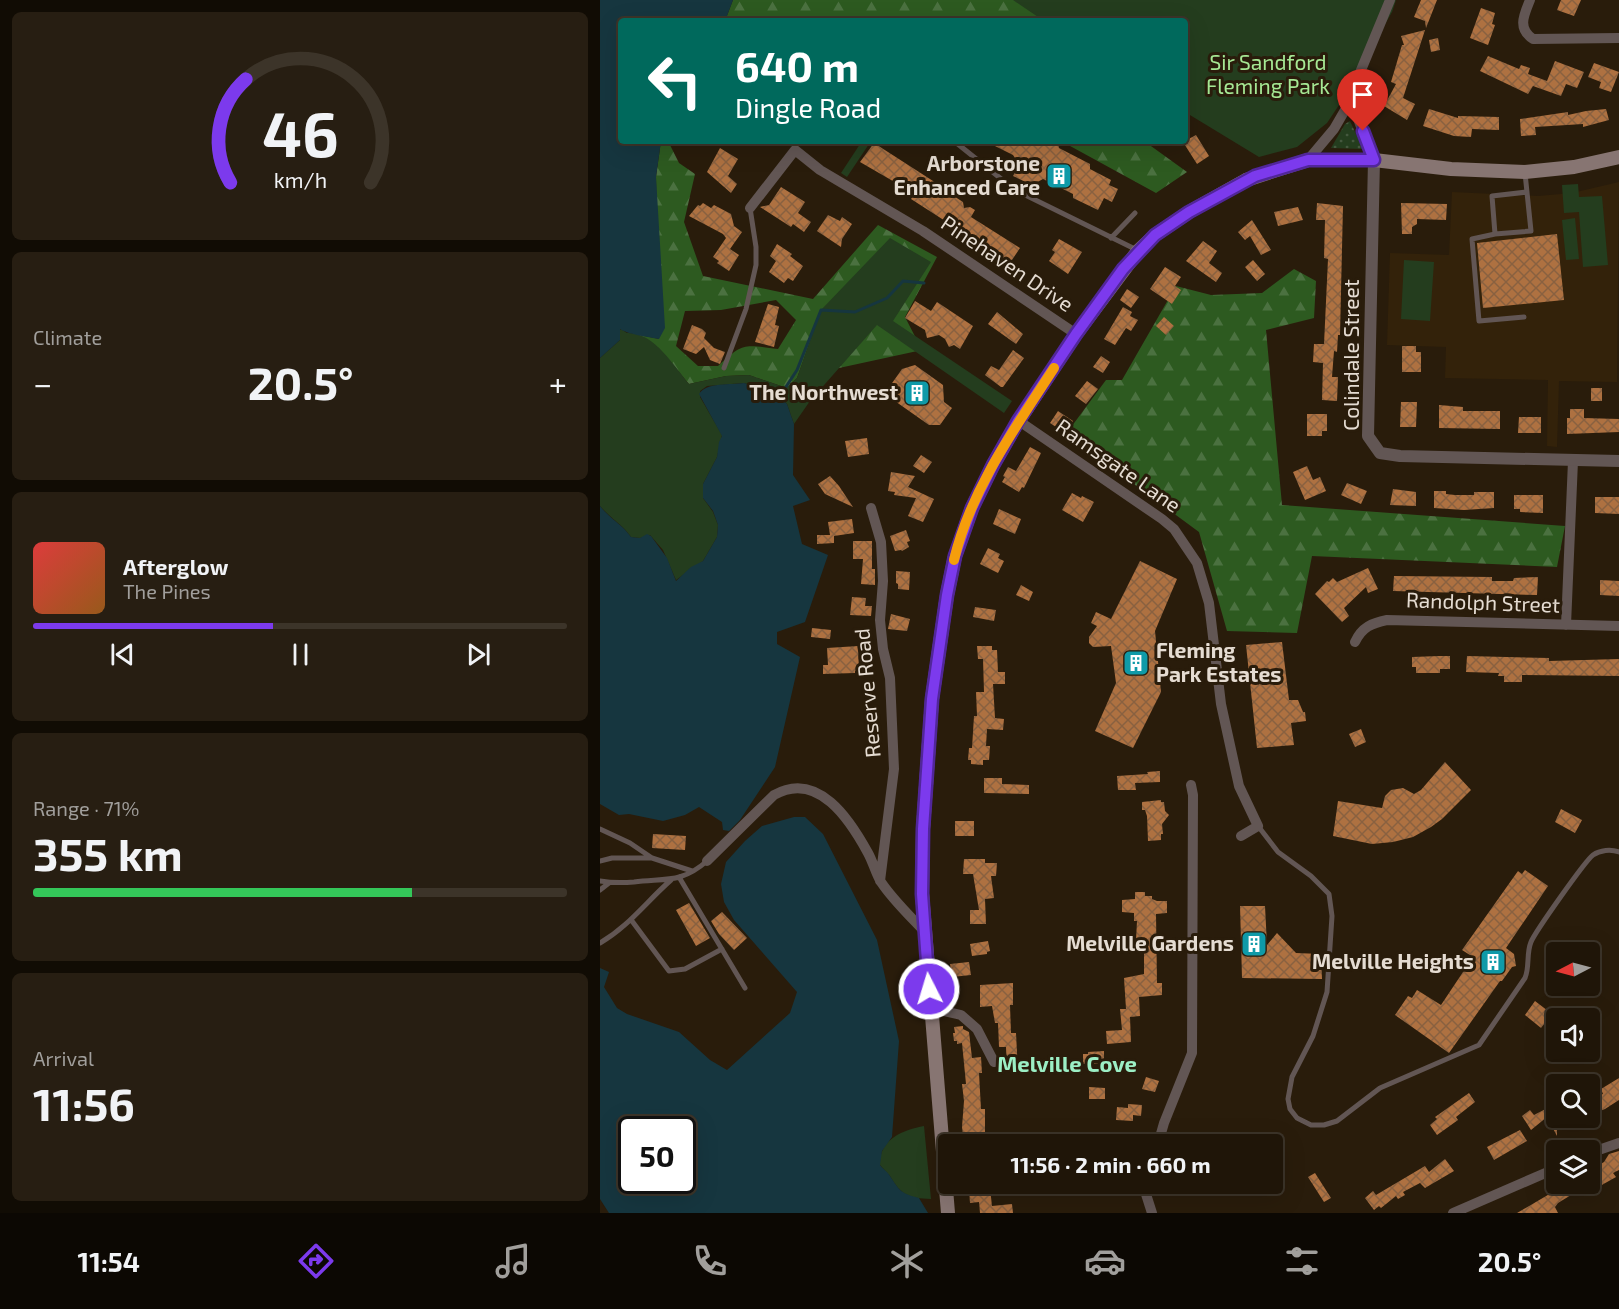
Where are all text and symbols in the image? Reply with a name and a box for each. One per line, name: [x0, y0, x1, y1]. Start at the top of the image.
text: 640 m: [735, 40, 859, 90]
icon: left: [636, 42, 714, 120]
park label: Sir Sandford Fleming Park: [1206, 49, 1330, 98]
pin: [1337, 69, 1388, 131]
icon: arrive: [1346, 78, 1379, 111]
text: Dingle Road: [735, 91, 881, 123]
text: 46: [262, 95, 338, 170]
place label: Arborstone Enhanced Care: [894, 150, 1040, 199]
building icon: Arborstone Enhanced Care: [1044, 161, 1074, 191]
text: km/h: [273, 167, 327, 192]
street label: Pinehaven Drive: [937, 209, 1079, 316]
street label: Colindale Street: [1338, 279, 1363, 431]
text: Climate: [33, 325, 102, 349]
text: 20.5°: [248, 355, 353, 409]
text: −: [33, 363, 52, 403]
text: +: [549, 363, 567, 403]
building icon: The Northwest: [902, 378, 932, 408]
place label: The Northwest: [749, 379, 898, 404]
street label: Ramsgate Lane: [1052, 413, 1186, 517]
text: Afterglow: [123, 553, 228, 579]
text: The Pines: [123, 579, 211, 603]
street label: Randolph Street: [1405, 586, 1561, 617]
street label: Reserve Road: [848, 627, 885, 759]
place label: Fleming Park Estates: [1156, 637, 1281, 686]
icon: previous: [106, 638, 139, 671]
icon: pause: [284, 638, 317, 671]
icon: next: [462, 638, 495, 671]
building icon: Fleming Park Estates: [1121, 648, 1151, 678]
text: Range · 71%: [33, 796, 140, 820]
text: 355 km: [33, 826, 183, 880]
building icon: Melville Gardens: [1239, 929, 1269, 959]
place label: Melville Gardens: [1066, 930, 1234, 955]
north arrow: [1546, 942, 1600, 996]
map controls: [1546, 942, 1600, 1194]
building icon: Melville Heights: [1478, 947, 1508, 977]
place label: Melville Heights: [1312, 948, 1474, 973]
position arrow: [897, 957, 961, 1021]
button: sound: [1546, 1008, 1600, 1062]
text: Arrival: [33, 1046, 94, 1070]
district label: Melville Cove: [997, 1050, 1137, 1076]
button: search: [1546, 1074, 1600, 1128]
text: 11:56: [33, 1076, 135, 1130]
speed limit sign: 50: [618, 1116, 696, 1194]
button: layers: [1546, 1140, 1600, 1194]
text: 11:56 · 2 min · 660 m: [1010, 1151, 1211, 1177]
icon: directions: [295, 1240, 337, 1282]
icon: music: [492, 1240, 534, 1282]
icon: phone: [689, 1240, 731, 1282]
icon: climate: [886, 1240, 928, 1282]
icon: car: [1084, 1240, 1126, 1282]
icon: filters: [1281, 1240, 1323, 1282]
text: 11:54: [78, 1245, 140, 1277]
text: 20.5°: [1478, 1245, 1541, 1277]

